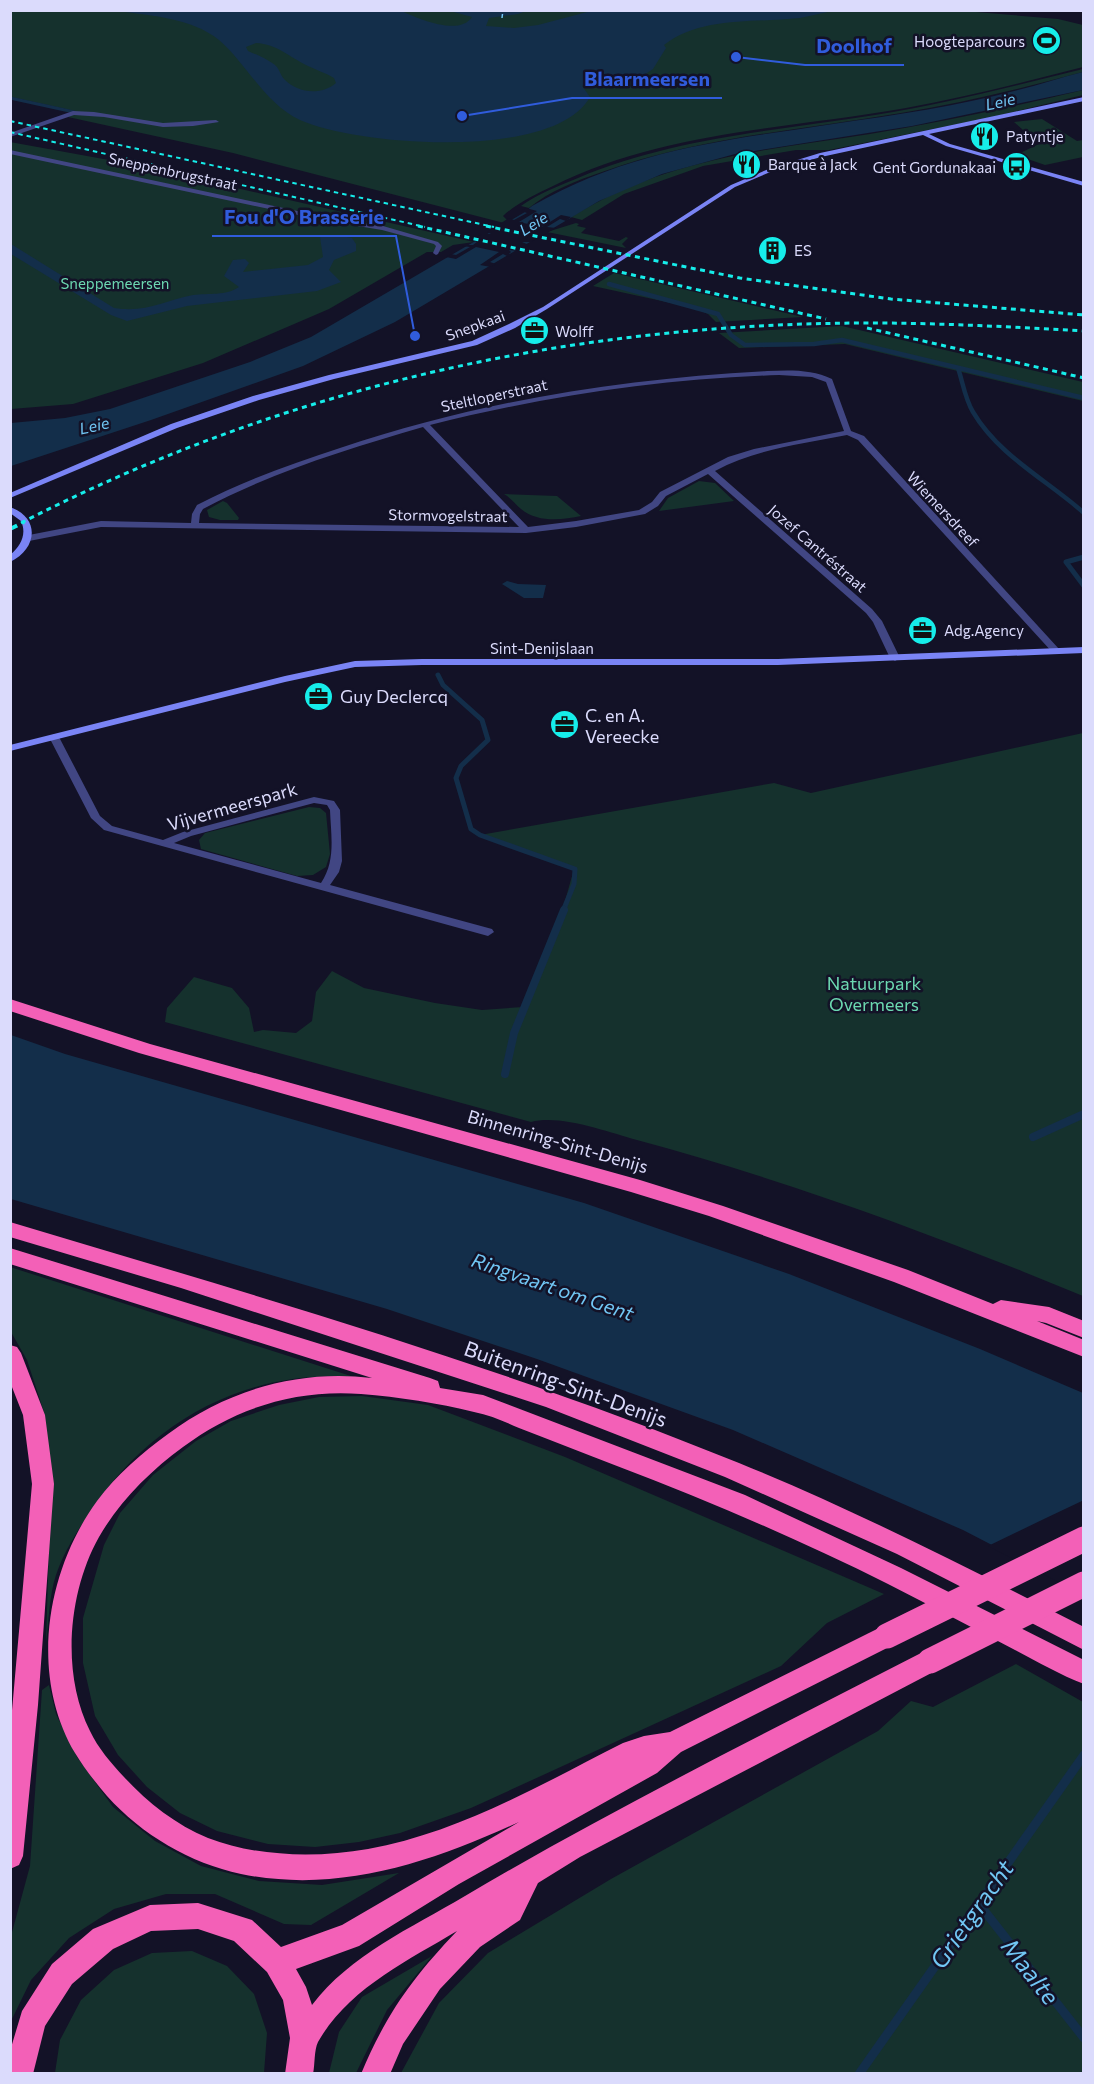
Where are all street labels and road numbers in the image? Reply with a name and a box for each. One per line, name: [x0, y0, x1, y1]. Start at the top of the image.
street label: Sneppenbrugstraat: [107, 149, 239, 193]
street label: Snepkaai: [443, 306, 507, 344]
street label: Steltloperstraat: [439, 375, 549, 415]
street label: Wiemersdreef: [903, 468, 983, 551]
street label: Jozef Cantréstraat: [765, 500, 871, 596]
street label: Stormvogelstraat: [388, 505, 508, 525]
street label: Sint-Denijslaan: [490, 639, 594, 657]
street label: Vijvermeerspark: [165, 777, 300, 835]
street label: Binnenring-Sint-Denijs: [465, 1105, 651, 1177]
street label: Buitenring-Sint-Denijs: [461, 1335, 671, 1431]

